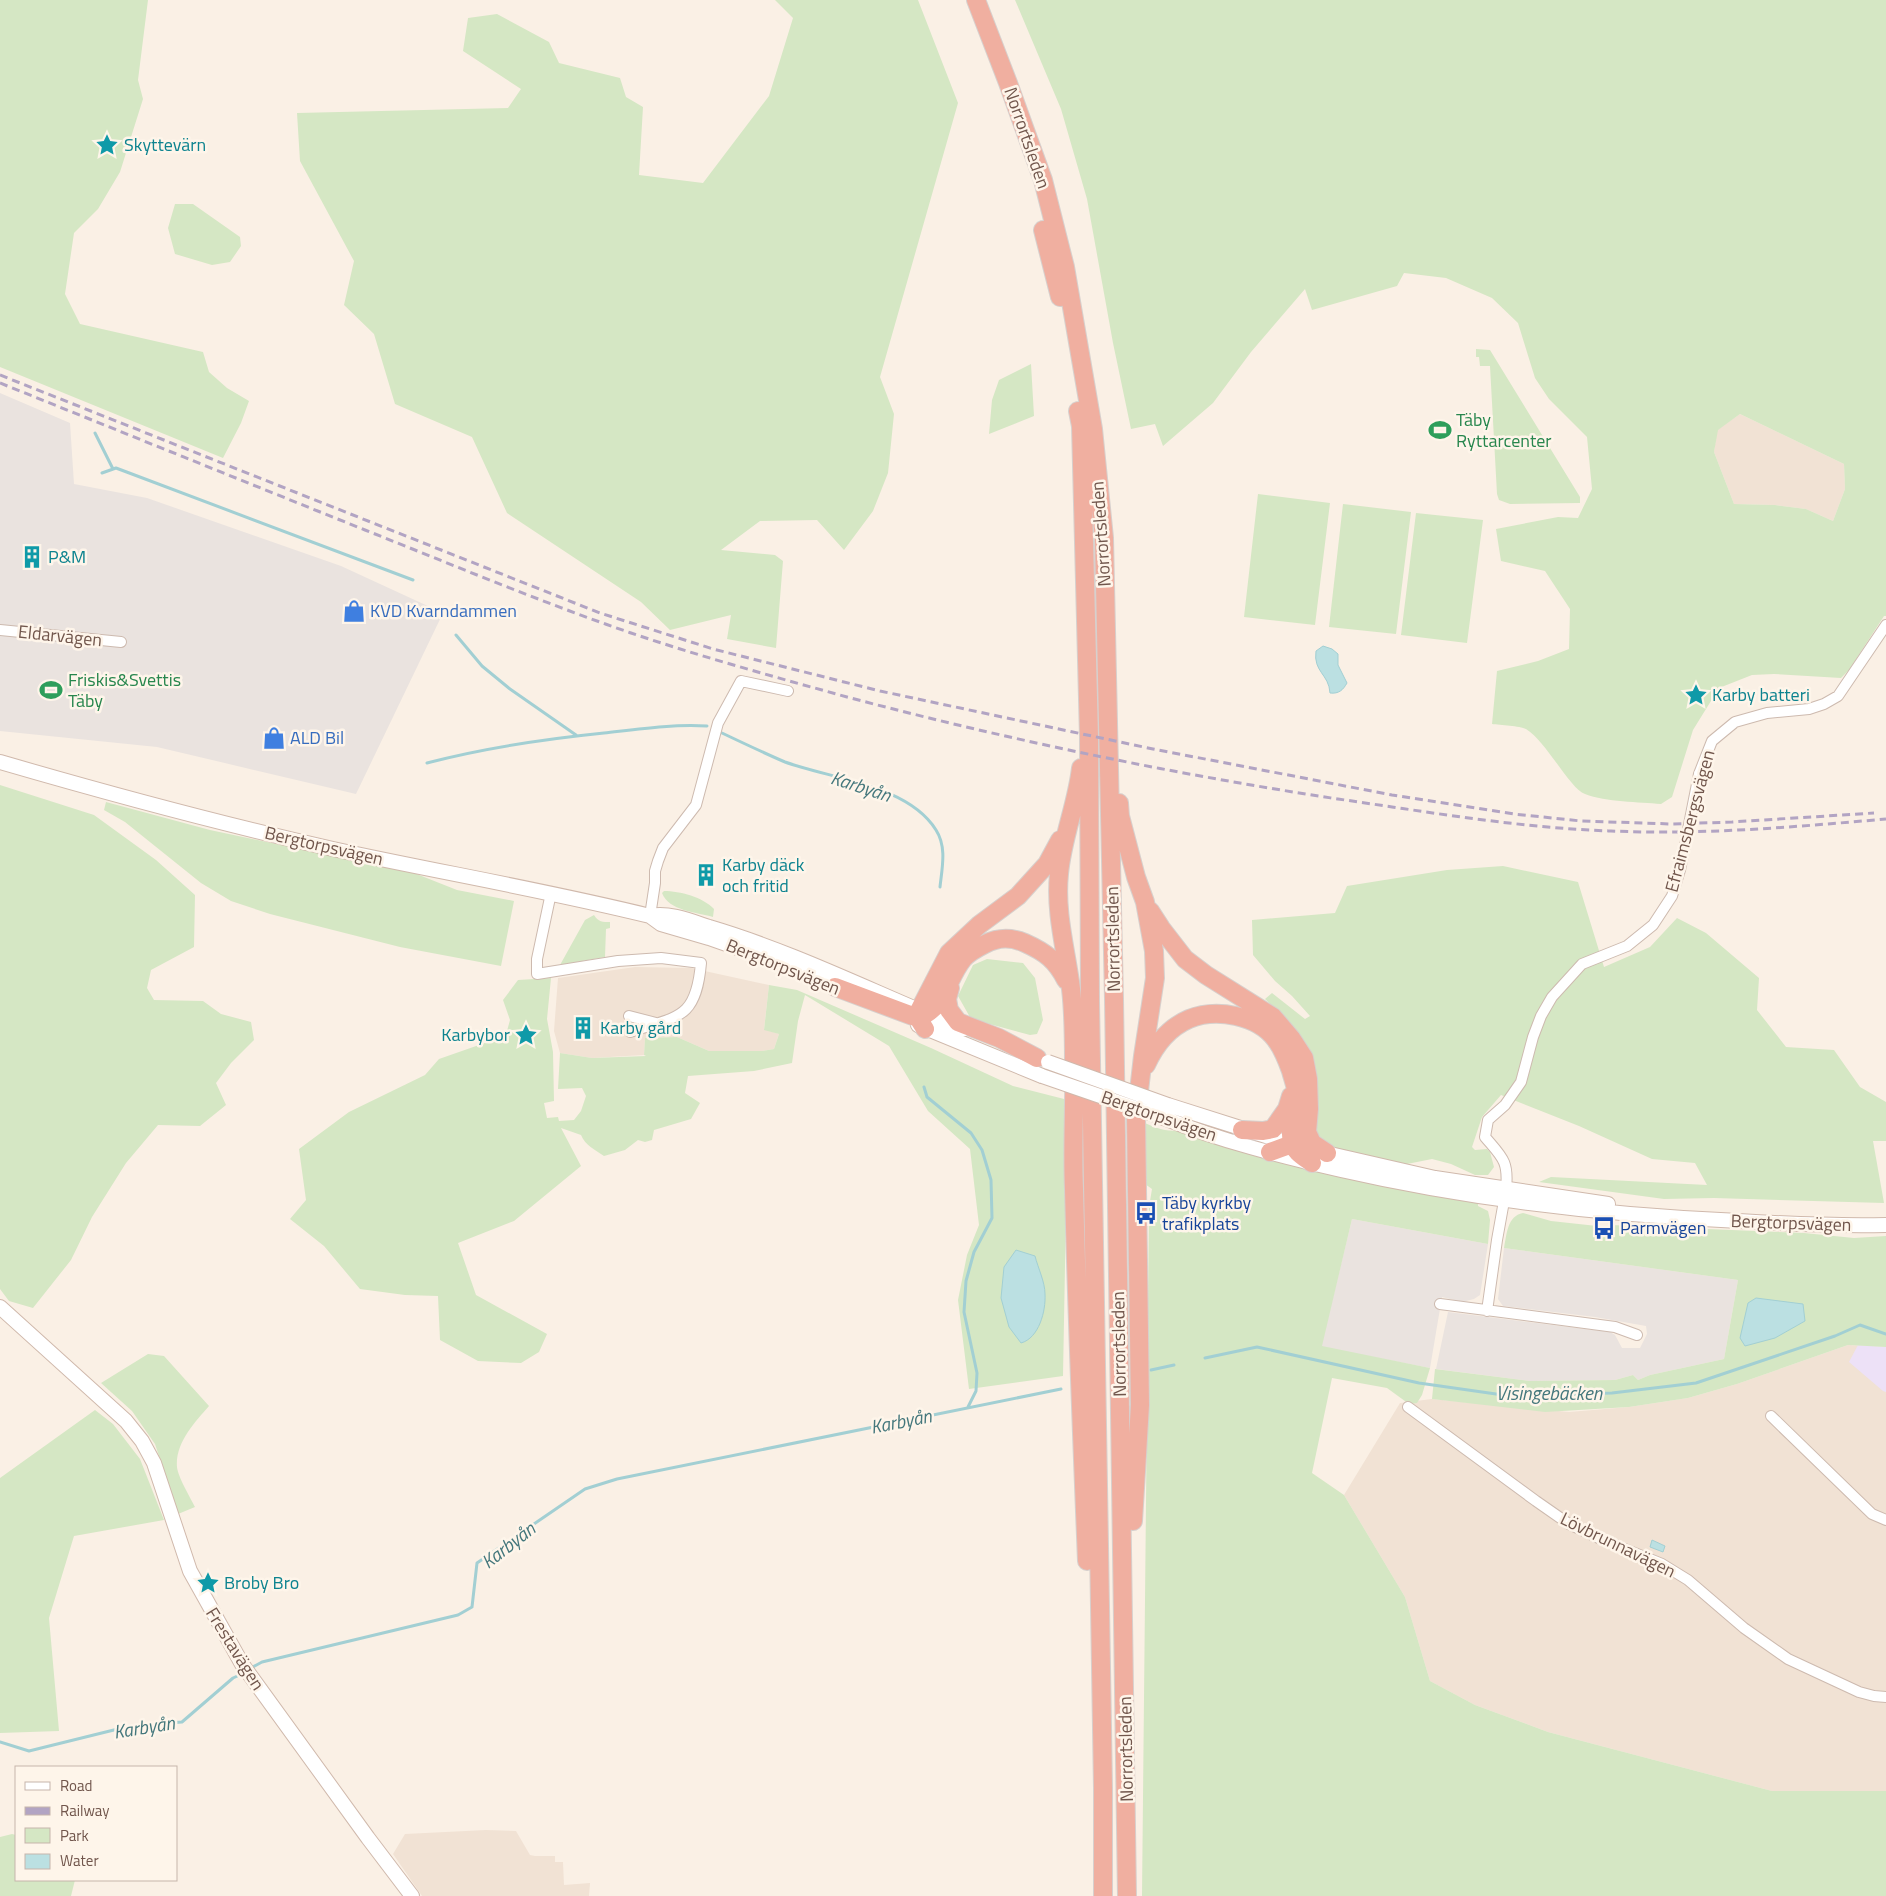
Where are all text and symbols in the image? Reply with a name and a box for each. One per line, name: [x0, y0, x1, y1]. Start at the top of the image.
street label: Norrortsleden: [997, 83, 1057, 192]
place label: Skyttevärn: [124, 131, 206, 158]
place icon: Skyttevärn: [94, 132, 120, 158]
place label: Täby Ryttarcenter: [1456, 406, 1552, 454]
sports icon: Täby Ryttarcenter: [1427, 417, 1453, 443]
street label: Norrortsleden: [1083, 480, 1118, 588]
place label: P&M: [48, 543, 86, 570]
building icon: P&M: [19, 544, 45, 570]
place label: KVD Kvarndammen: [370, 597, 517, 624]
shop icon: KVD Kvarndammen: [341, 598, 367, 624]
street label: Eldarvägen: [17, 618, 103, 653]
place label: Friskis&Svettis Täby: [68, 666, 181, 714]
sports icon: Friskis&Svettis Täby: [38, 677, 64, 703]
place label: Karby batteri: [1712, 681, 1810, 708]
place icon: Karby batteri: [1683, 682, 1709, 708]
place label: ALD Bil: [290, 724, 344, 751]
shop icon: ALD Bil: [261, 725, 287, 751]
street label: Efraimsbergsvägen: [1658, 747, 1721, 895]
water label: Karbyån: [827, 762, 895, 809]
street label: Bergtorpsvägen: [262, 819, 386, 872]
place label: Karby däck och fritid: [722, 851, 805, 899]
building icon: Karby däck och fritid: [693, 862, 719, 888]
street label: Norrortsleden: [1098, 886, 1127, 992]
street label: Bergtorpsvägen: [722, 931, 844, 1002]
place label: Karby gård: [600, 1014, 681, 1041]
building icon: Karby gård: [570, 1015, 596, 1041]
place label: Karbybor: [441, 1021, 510, 1048]
place icon: Karbybor: [513, 1022, 539, 1048]
street label: Bergtorpsvägen: [1098, 1083, 1221, 1148]
place label: Täby kyrkby trafikplats: [1162, 1189, 1251, 1237]
bus stop icon: Täby kyrkby trafikplats: [1133, 1200, 1159, 1226]
street label: Bergtorpsvägen: [1730, 1207, 1852, 1238]
place label: Parmvägen: [1620, 1214, 1706, 1241]
bus stop icon: Parmvägen: [1591, 1215, 1617, 1241]
street label: Norrortsleden: [1104, 1291, 1133, 1397]
water label: Visingebäcken: [1496, 1378, 1603, 1407]
water label: Karbyån: [868, 1400, 934, 1441]
street label: Lövbrunnavägen: [1556, 1505, 1681, 1584]
water label: Karbyån: [474, 1514, 541, 1575]
place label: Broby Bro: [224, 1569, 299, 1596]
place icon: Broby Bro: [195, 1570, 221, 1596]
street label: Frestavägen: [199, 1602, 272, 1695]
street label: Norrortsleden: [1111, 1696, 1140, 1802]
water label: Karbyån: [111, 1707, 177, 1746]
legend: [15, 1766, 178, 1881]
text: Road: [60, 1774, 92, 1797]
text: Railway: [60, 1799, 110, 1822]
text: Park: [60, 1824, 89, 1847]
text: Water: [60, 1849, 99, 1872]

